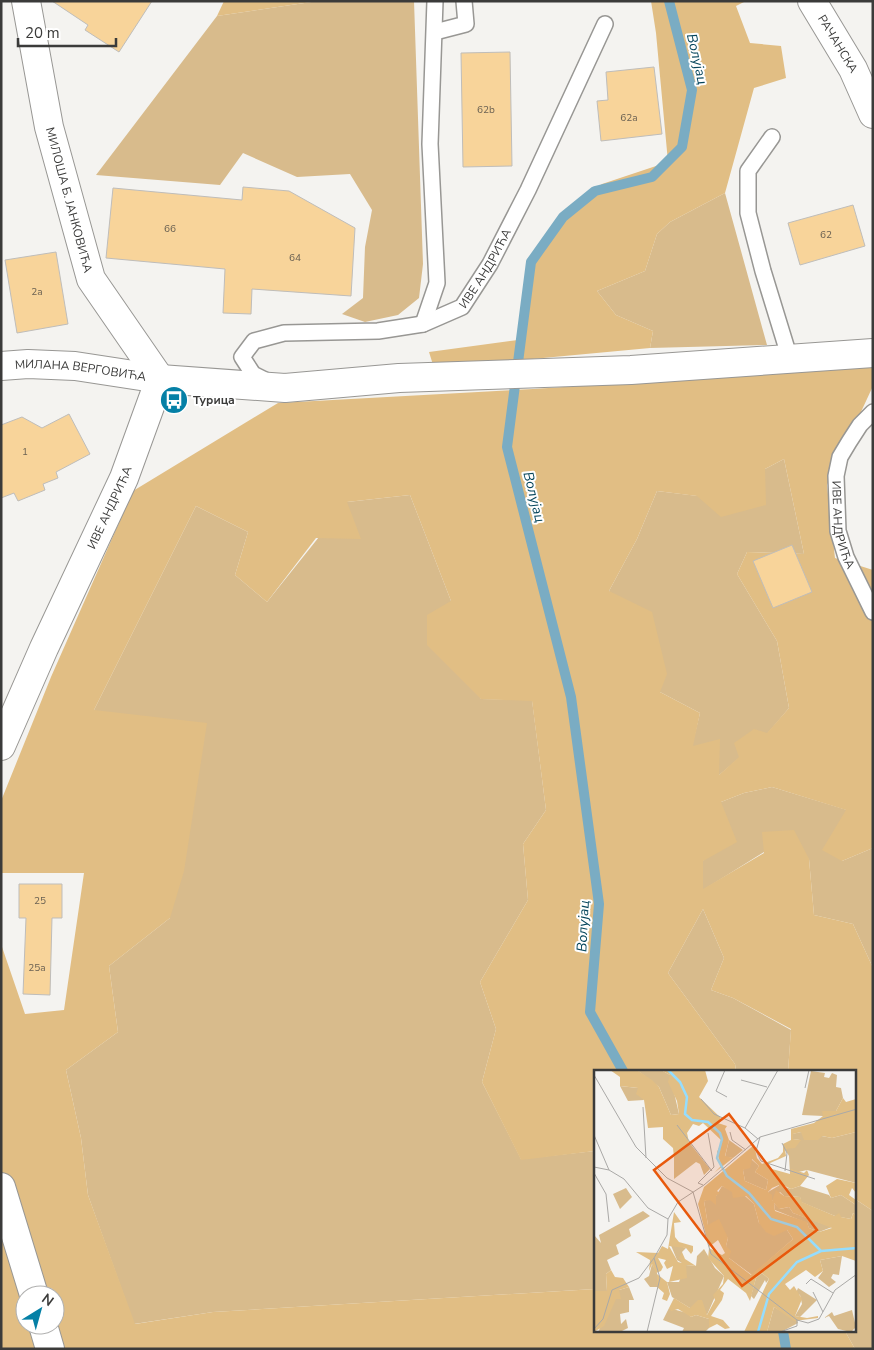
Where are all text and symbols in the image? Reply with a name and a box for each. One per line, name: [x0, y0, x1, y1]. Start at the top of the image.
street label: РАЧАНСКА: [814, 12, 862, 76]
scale bar: [18, 15, 115, 47]
text: 20 m: [25, 23, 60, 43]
water label: Волујац: [682, 32, 712, 86]
house number: 62b: [477, 103, 495, 117]
house number: 62a: [620, 111, 638, 125]
street label: МИЛОША Б. ЈАНКОВИЋА: [42, 126, 96, 275]
house number: 66: [164, 222, 176, 236]
street label: ИВЕ АНДРИЋА: [455, 226, 515, 311]
house number: 62: [820, 228, 832, 242]
house number: 64: [289, 251, 301, 265]
house number: 2a: [31, 285, 43, 299]
street label: МИЛАНА ВЕРГОВИЋА: [14, 356, 148, 385]
bus stop icon: Турица: [159, 385, 189, 415]
place label: Турица: [193, 392, 235, 408]
house number: 1: [22, 445, 28, 459]
street label: ИВЕ АНДРИЋА: [84, 464, 136, 552]
water label: Волујац: [518, 469, 550, 525]
street label: ИВЕ АНДРИЋА: [828, 480, 859, 572]
house number: 25: [34, 894, 46, 908]
water label: Волујац: [572, 900, 594, 952]
house number: 25a: [28, 961, 46, 975]
inset map: [594, 1070, 856, 1332]
north arrow: [15, 1285, 65, 1335]
text: N: [38, 1289, 57, 1311]

